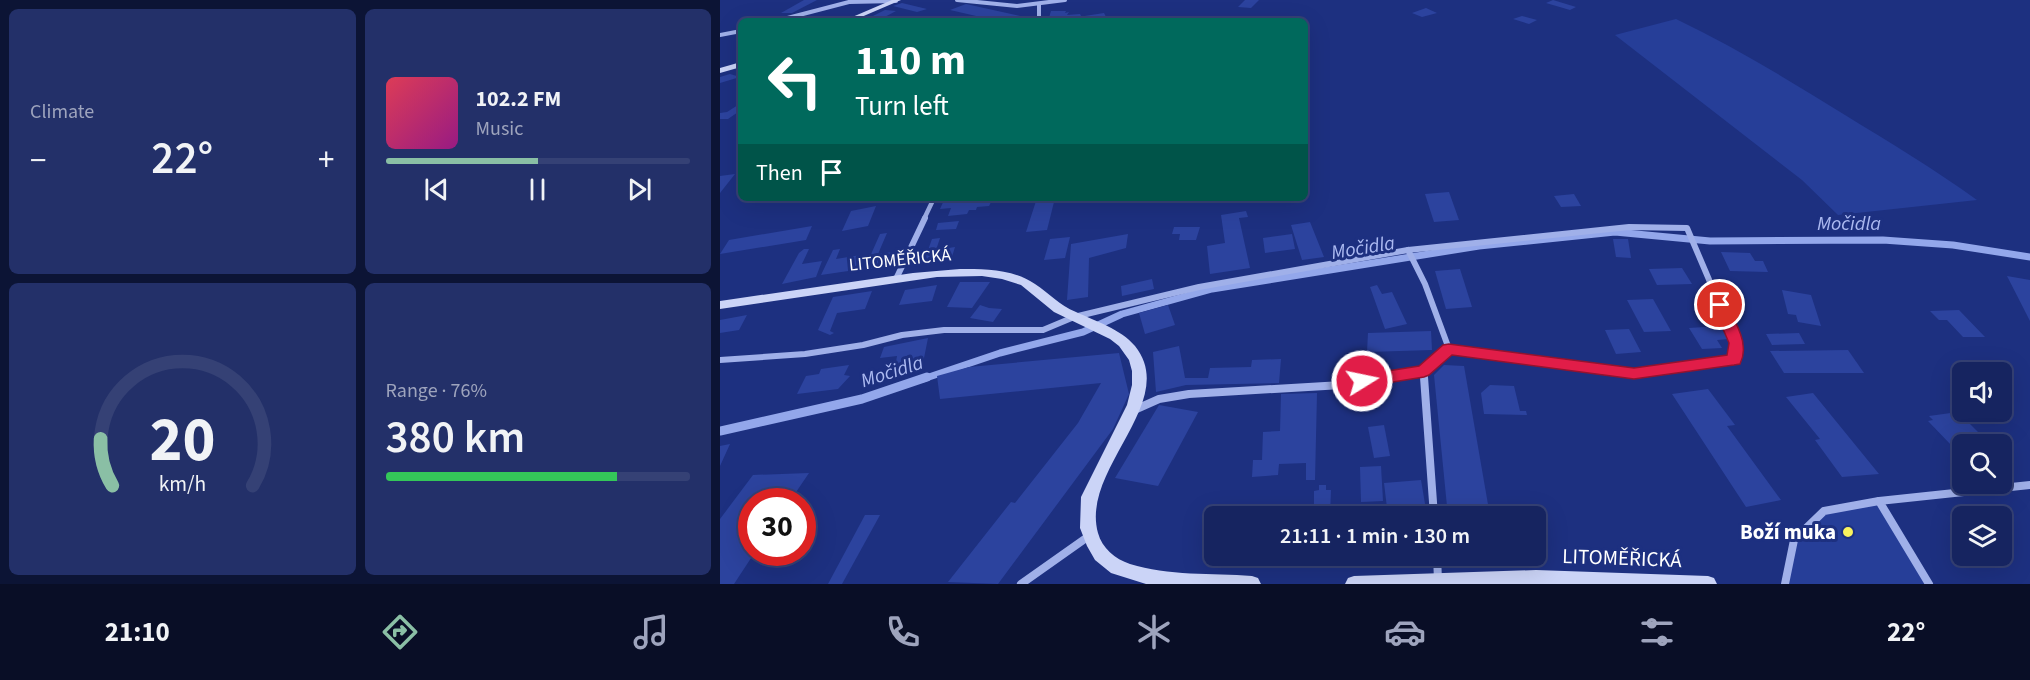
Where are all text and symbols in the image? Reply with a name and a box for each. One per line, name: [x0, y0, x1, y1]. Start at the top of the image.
text: 110 m: [855, 31, 966, 91]
icon: left: [756, 42, 834, 120]
text: 102.2 FM: [476, 83, 561, 115]
text: Turn left: [855, 87, 949, 126]
text: Climate: [30, 98, 94, 126]
text: Music: [476, 115, 523, 143]
text: 22°: [151, 127, 213, 191]
text: −: [30, 137, 46, 184]
text: +: [318, 137, 335, 184]
icon: arrive: [815, 156, 848, 189]
text: Then: [756, 157, 803, 189]
icon: previous: [420, 173, 453, 206]
icon: pause: [521, 173, 554, 206]
icon: next: [623, 173, 656, 206]
water label: Močidla: [1817, 210, 1881, 238]
water label: Močidla: [1329, 229, 1397, 267]
street label: LITOMĚŘICKÁ: [848, 242, 952, 278]
pin: [1694, 279, 1745, 330]
icon: arrive: [1703, 288, 1736, 321]
water label: Močidla: [857, 349, 927, 395]
position arrow: [1330, 349, 1394, 413]
map controls: [1952, 362, 2012, 566]
button: sound: [1952, 362, 2012, 422]
text: Range · 76%: [386, 377, 487, 405]
text: 20: [149, 396, 215, 485]
text: 380 km: [386, 406, 525, 470]
button: search: [1952, 434, 2012, 494]
text: km/h: [158, 469, 206, 500]
speed limit sign: 30: [738, 488, 816, 566]
button: layers: [1952, 506, 2012, 566]
place label: Boží muka: [1740, 517, 1836, 547]
text: 21:11 · 1 min · 130 m: [1280, 520, 1470, 552]
marker: Boží muka: [1841, 525, 1855, 539]
street label: LITOMĚŘICKÁ: [1562, 541, 1683, 575]
icon: directions: [379, 611, 421, 653]
icon: music: [630, 611, 672, 653]
icon: phone: [882, 611, 924, 653]
icon: climate: [1133, 611, 1175, 653]
icon: car: [1384, 611, 1426, 653]
icon: filters: [1636, 611, 1678, 653]
text: 21:10: [105, 613, 170, 652]
text: 22°: [1887, 613, 1925, 652]

